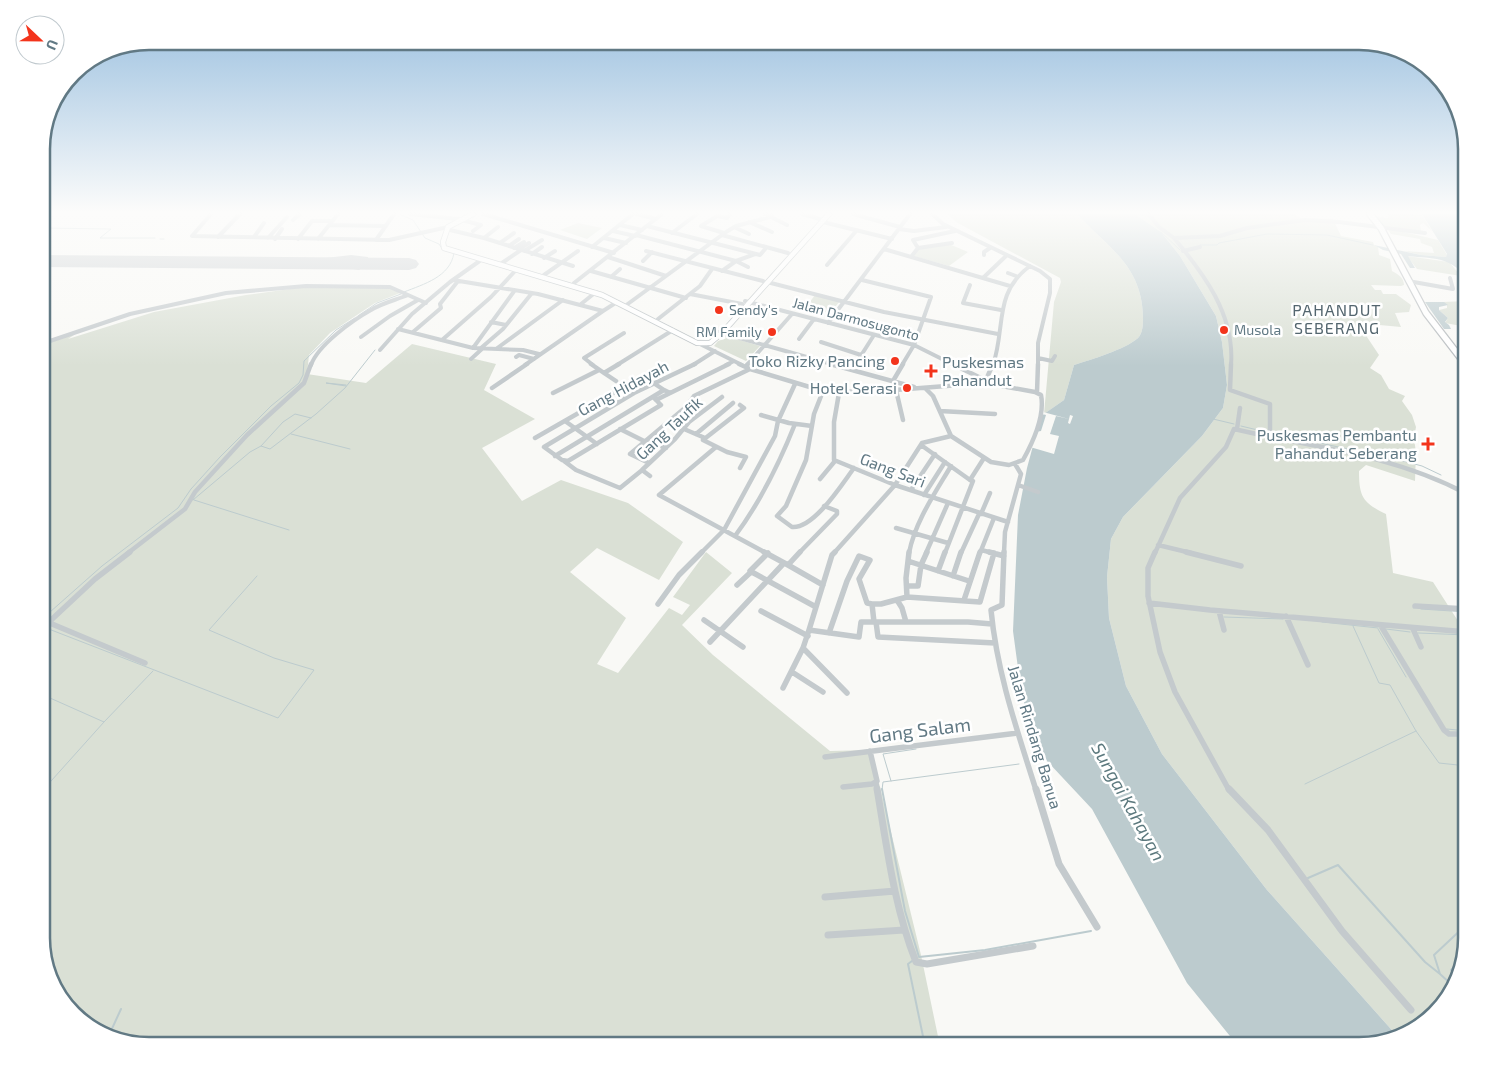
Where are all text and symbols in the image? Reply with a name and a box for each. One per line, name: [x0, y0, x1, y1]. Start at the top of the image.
north arrow: [15, 15, 65, 65]
text: U: [43, 37, 62, 53]
street label: Jalan Darmosugonto: [791, 293, 921, 344]
district label: PAHANDUT SEBERANG: [1292, 300, 1382, 337]
place label: Sendy's: [729, 301, 778, 318]
marker: Sendy's: [713, 304, 725, 316]
place label: Musola: [1234, 321, 1281, 338]
place label: RM Family: [696, 323, 763, 340]
marker: Musola: [1218, 324, 1230, 336]
marker: RM Family: [766, 326, 778, 338]
place label: Toko Rizky Pancing: [749, 351, 885, 370]
place label: Puskesmas Pahandut: [942, 352, 1024, 389]
marker: Toko Rizky Pancing: [889, 355, 901, 367]
street label: Gang Hidayah: [574, 356, 671, 419]
marker: Puskesmas Pahandut: [924, 364, 938, 378]
place label: Hotel Serasi: [810, 378, 897, 397]
marker: Hotel Serasi: [901, 382, 913, 394]
street label: Gang Taufik: [632, 392, 706, 463]
place label: Puskesmas Pembantu Pahandut Seberang: [1257, 425, 1417, 462]
marker: Puskesmas Pembantu Pahandut Seberang: [1421, 437, 1435, 451]
street label: Gang Sari: [858, 448, 929, 491]
street label: Jalan Rindang Banua: [1005, 663, 1066, 811]
street label: Gang Salam: [868, 712, 972, 747]
water label: Sungai Kahayan: [1087, 739, 1170, 864]

